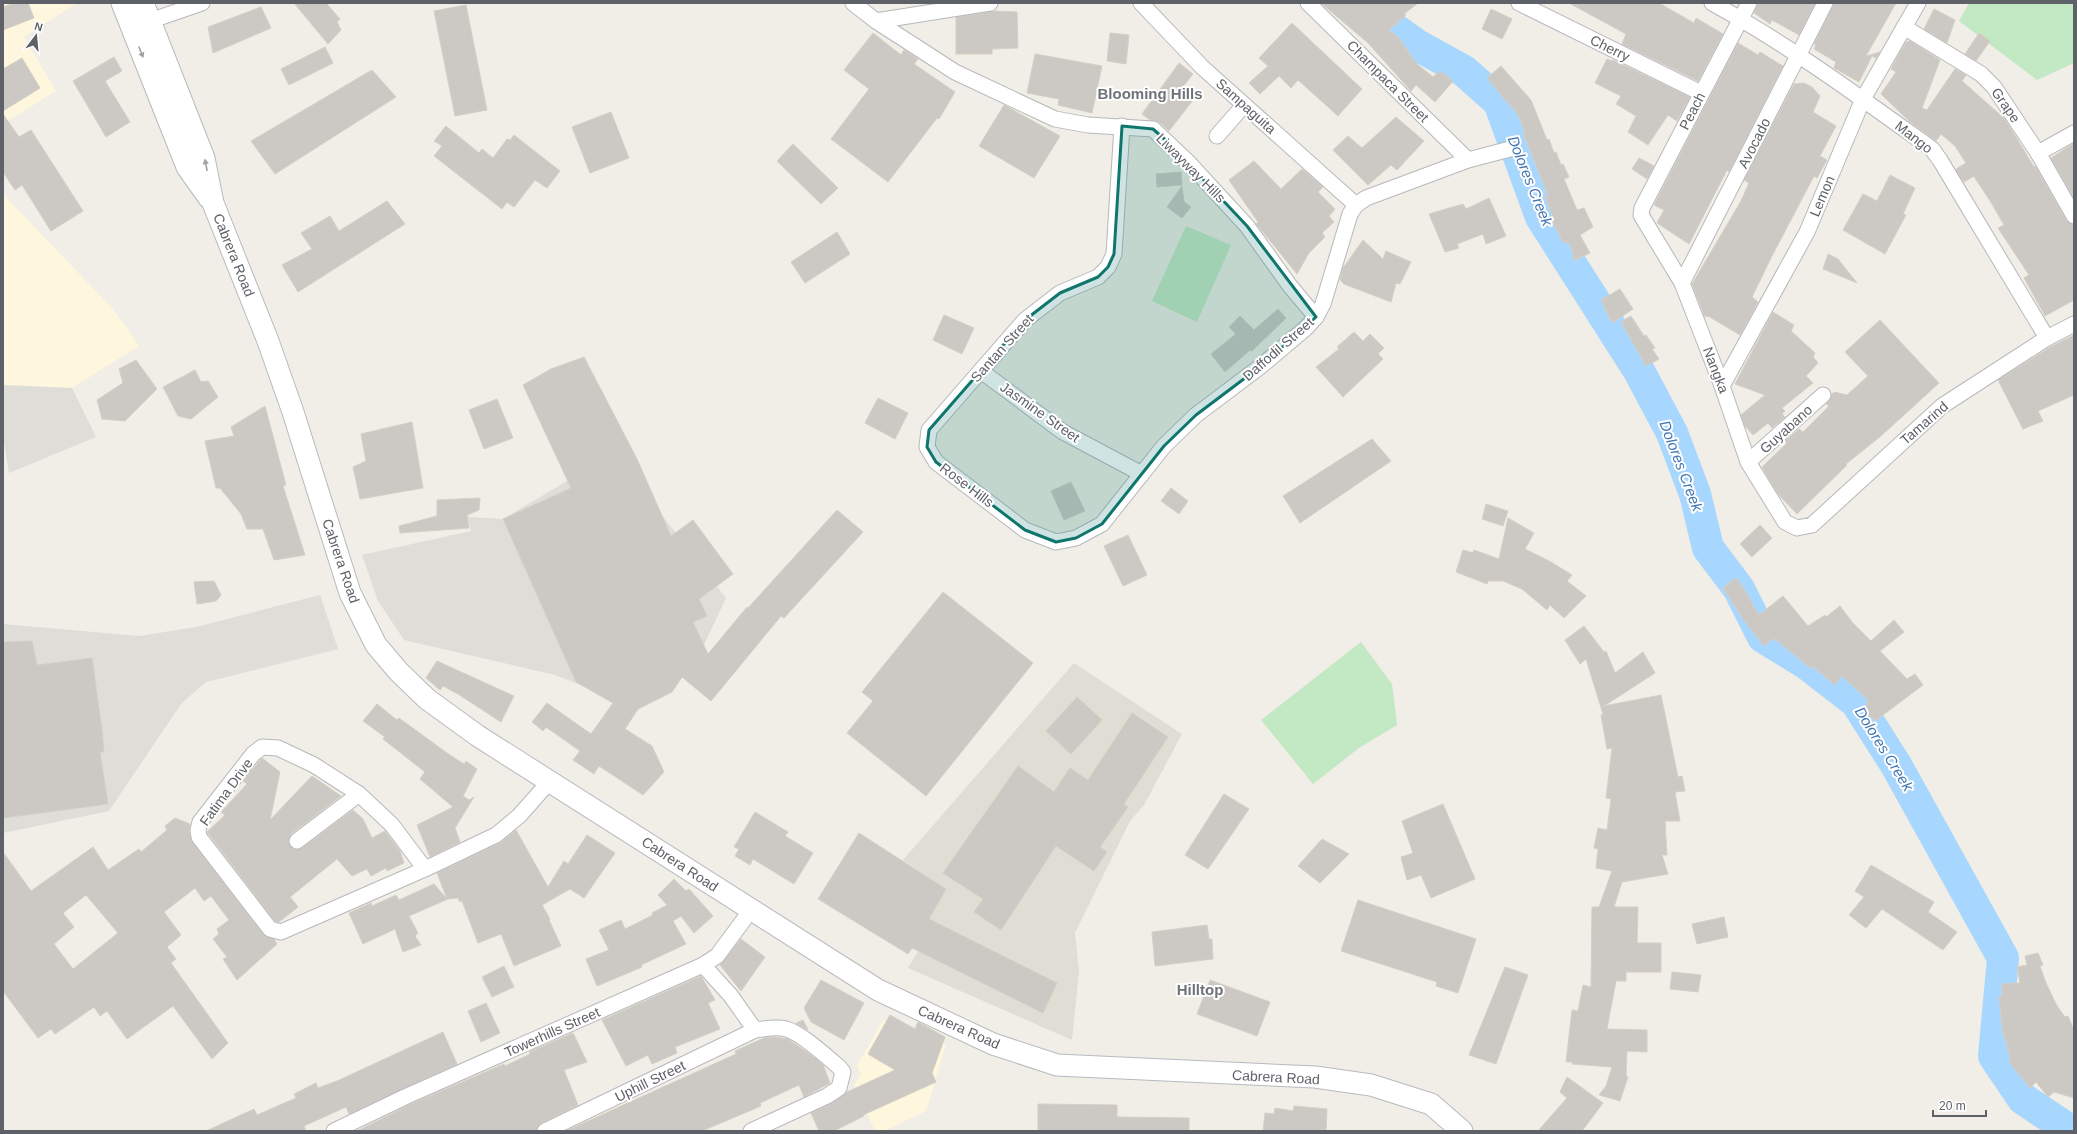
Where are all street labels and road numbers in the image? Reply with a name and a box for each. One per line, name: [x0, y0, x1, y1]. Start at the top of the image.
street label: Cherry: [1588, 32, 1632, 64]
street label: Champaca Street: [1344, 37, 1432, 125]
street label: Sampaguita: [1213, 75, 1279, 137]
street label: Grape: [1988, 84, 2024, 126]
street label: Peach: [1676, 90, 1708, 132]
street label: Avocado: [1735, 115, 1774, 171]
street label: Mango: [1892, 118, 1936, 157]
street label: Liwayway Hills: [1153, 130, 1229, 206]
street label: Lemon: [1806, 173, 1838, 219]
street label: Cabrera Road: [210, 211, 258, 299]
street label: Santan Street: [967, 311, 1037, 385]
street label: Daffodil Street: [1239, 314, 1317, 384]
street label: Nangka: [1700, 345, 1732, 396]
street label: Jasmine Street: [997, 379, 1083, 445]
street label: Tamarind: [1897, 398, 1951, 448]
street label: Guyabano: [1757, 401, 1816, 457]
street label: Rose Hills: [937, 460, 997, 510]
street label: Cabrera Road: [319, 517, 363, 605]
street label: Fatima Drive: [196, 755, 256, 829]
street label: Cabrera Road: [639, 833, 721, 895]
street label: Cabrera Road: [916, 1002, 1002, 1052]
street label: Towerhills Street: [502, 1004, 602, 1060]
street label: Uphill Street: [612, 1057, 688, 1105]
street label: Cabrera Road: [1232, 1067, 1320, 1087]

